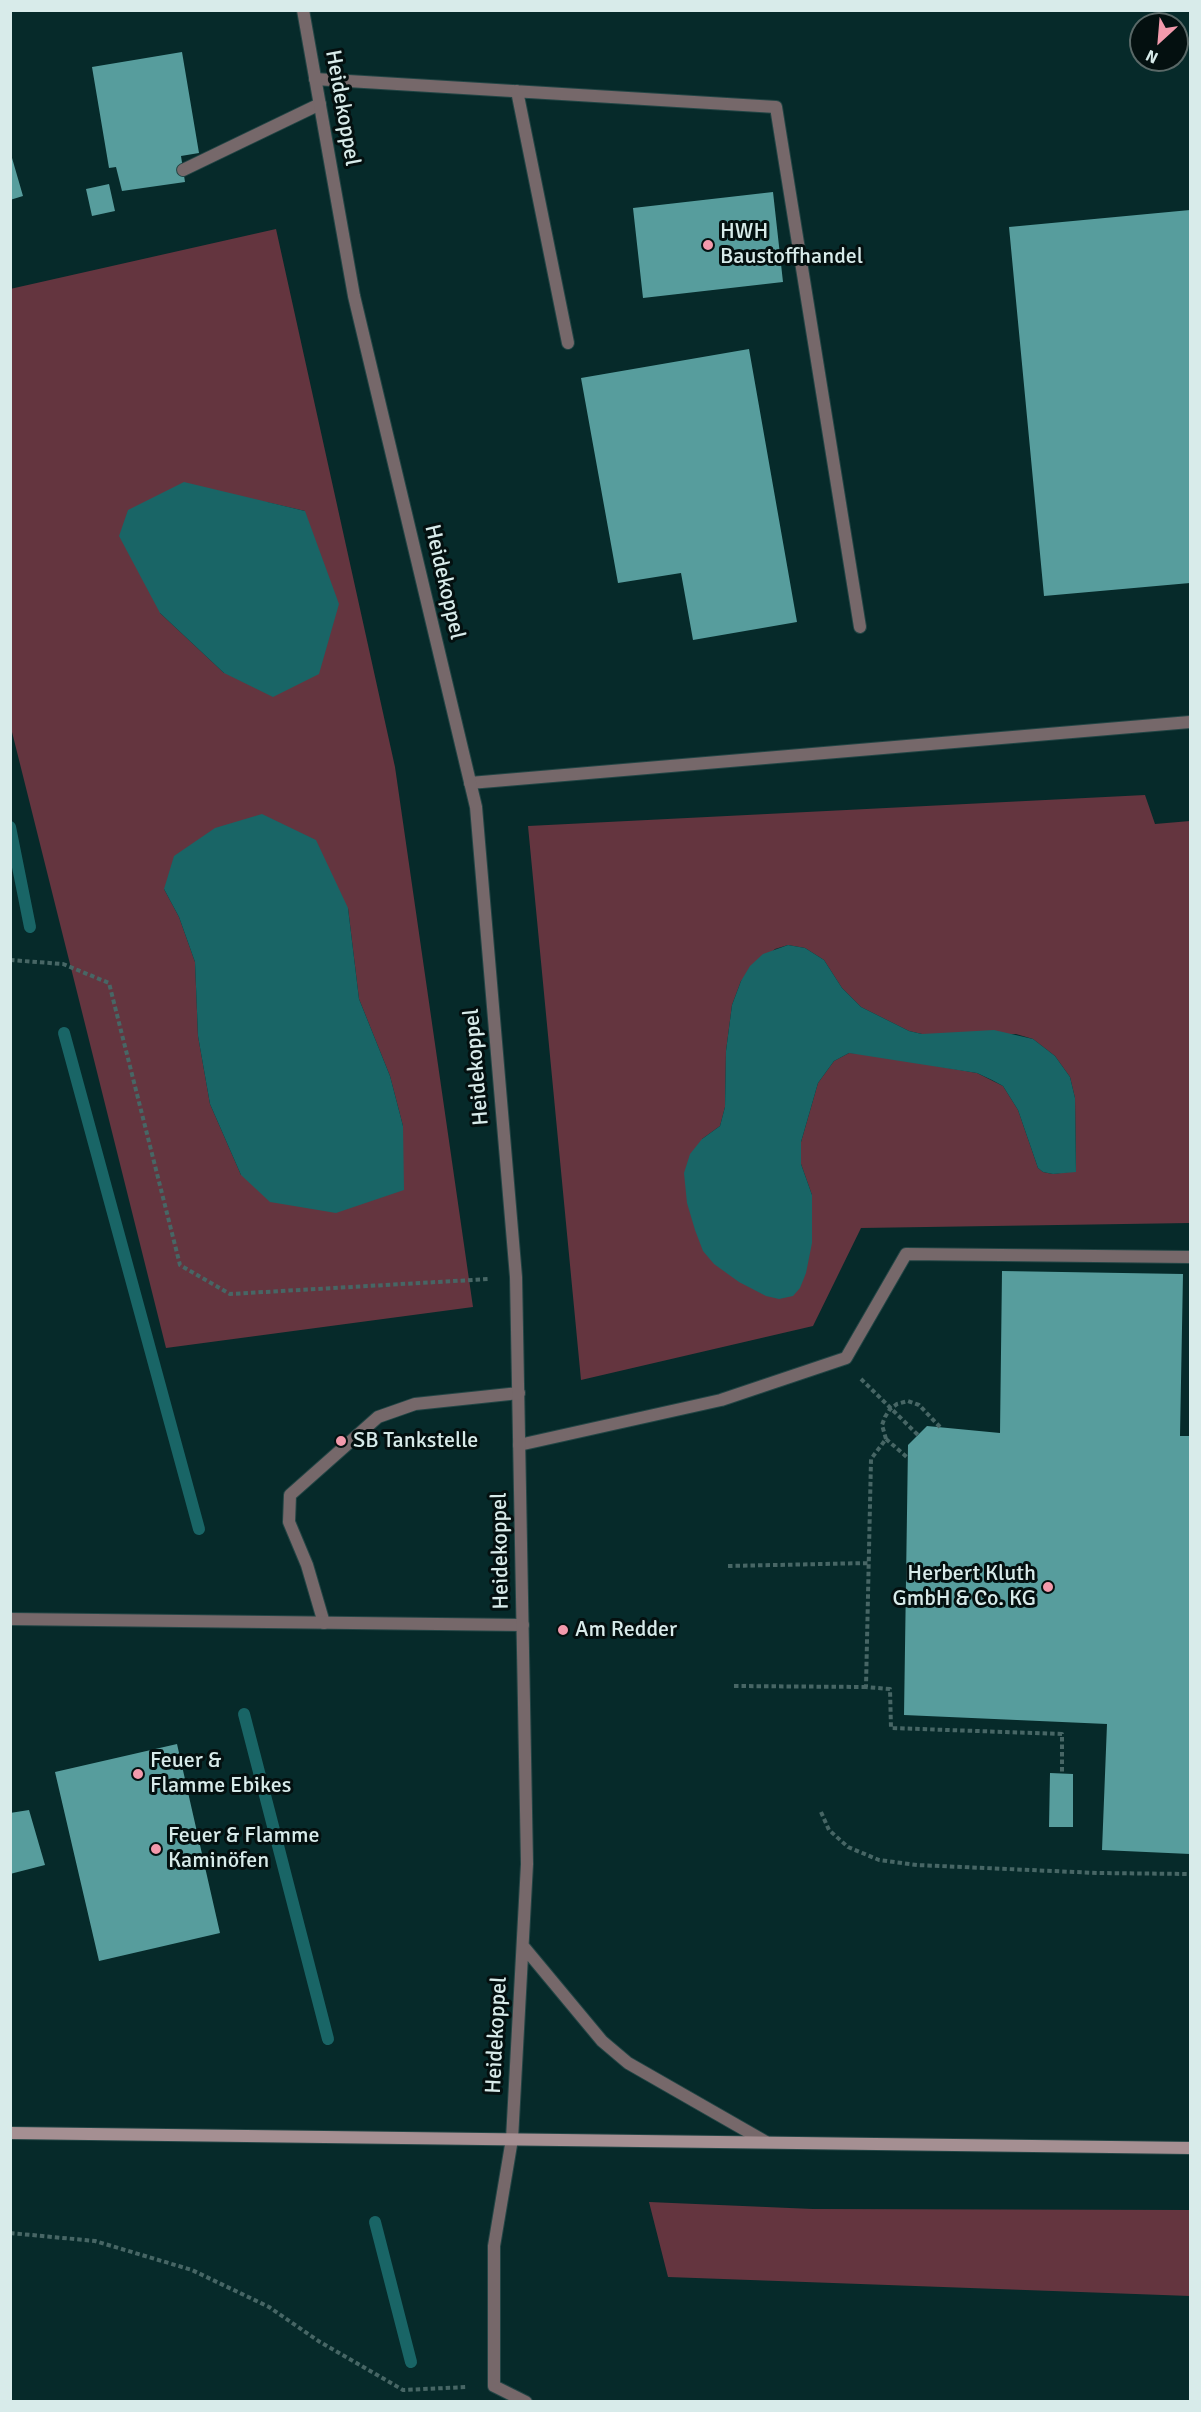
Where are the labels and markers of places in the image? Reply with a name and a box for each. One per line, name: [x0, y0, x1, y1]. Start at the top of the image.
place label: HWH Baustoffhandel: [720, 219, 863, 270]
marker: HWH Baustoffhandel: [701, 238, 715, 252]
place label: SB Tankstelle: [353, 1428, 478, 1454]
marker: SB Tankstelle: [334, 1434, 348, 1448]
place label: Herbert Kluth GmbH & Co. KG: [892, 1561, 1036, 1612]
marker: Herbert Kluth GmbH & Co. KG: [1041, 1580, 1055, 1594]
place label: Am Redder: [575, 1617, 677, 1643]
marker: Am Redder: [556, 1623, 570, 1637]
place label: Feuer & Flamme Ebikes: [150, 1748, 291, 1800]
marker: Feuer & Flamme Ebikes: [131, 1767, 145, 1781]
place label: Feuer & Flamme Kaminöfen: [168, 1823, 320, 1874]
marker: Feuer & Flamme Kaminöfen: [149, 1842, 163, 1856]

